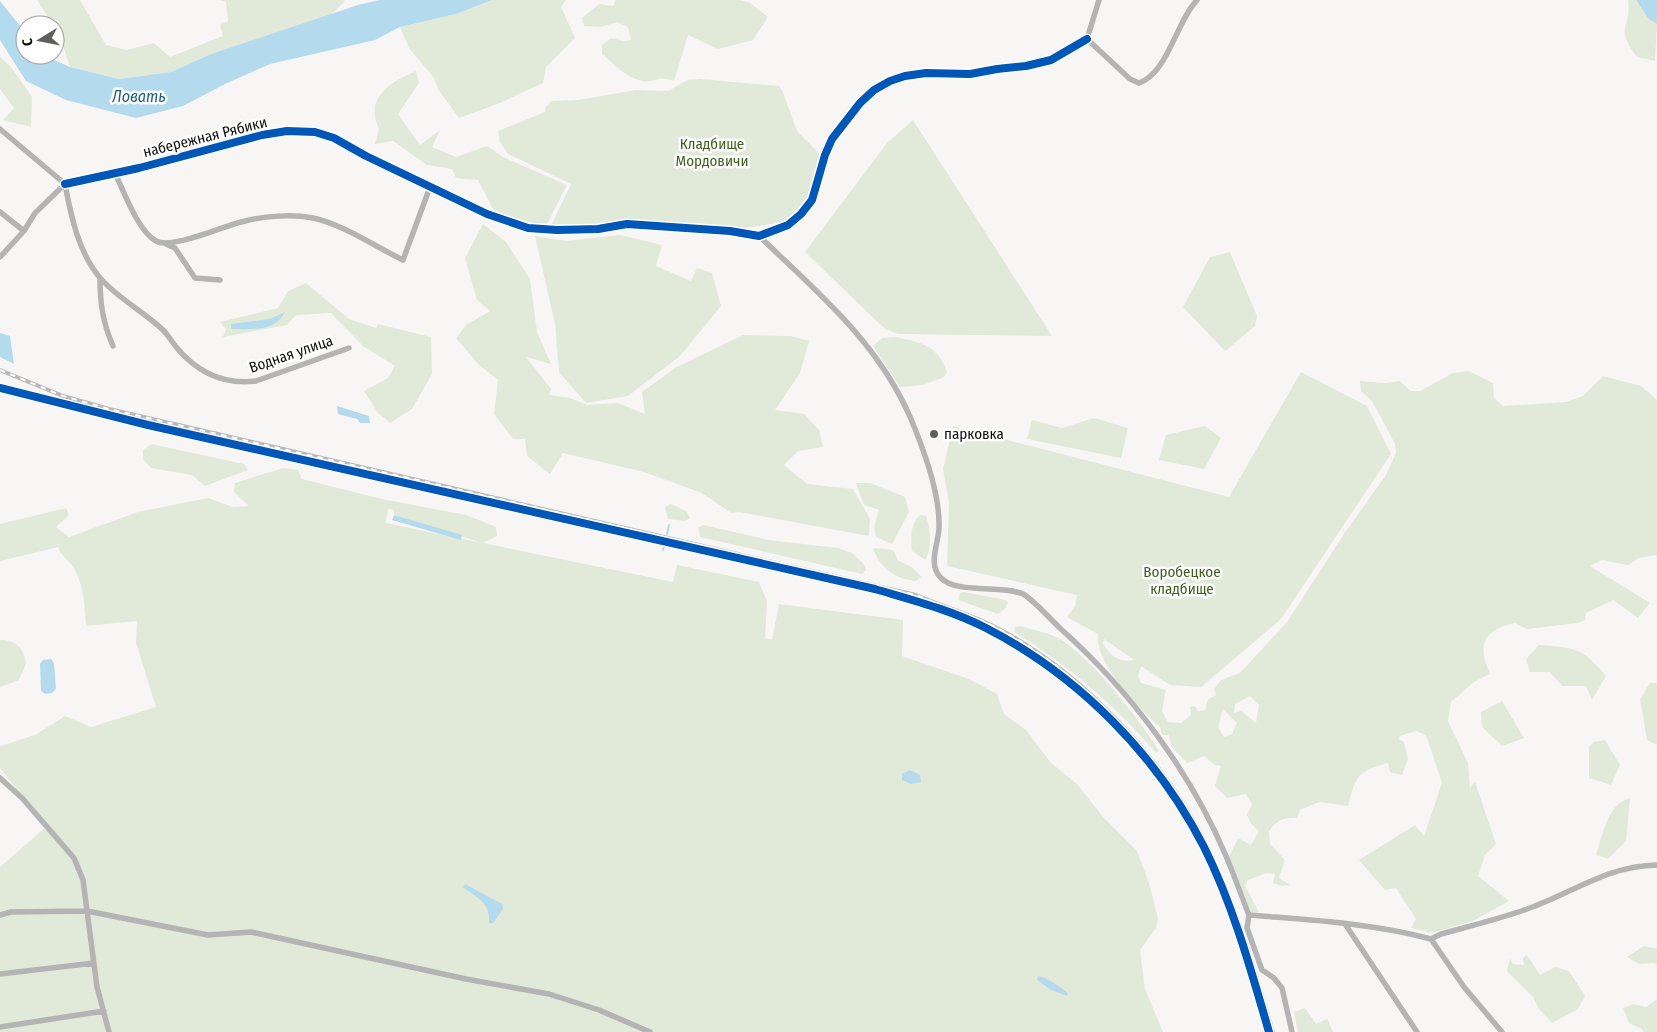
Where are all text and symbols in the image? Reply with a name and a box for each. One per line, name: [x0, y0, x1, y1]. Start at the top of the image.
north arrow: [15, 15, 65, 65]
text: С: [19, 36, 37, 47]
water label: Ловать: [111, 87, 166, 106]
street label: набережная Рябики: [141, 113, 269, 161]
park label: Кладбище Мордовичи: [676, 135, 748, 170]
street label: Водная улица: [247, 331, 335, 377]
place label: парковка: [944, 425, 1004, 443]
marker: парковка: [928, 428, 940, 440]
park label: Воробецкое кладбище: [1143, 563, 1221, 598]

